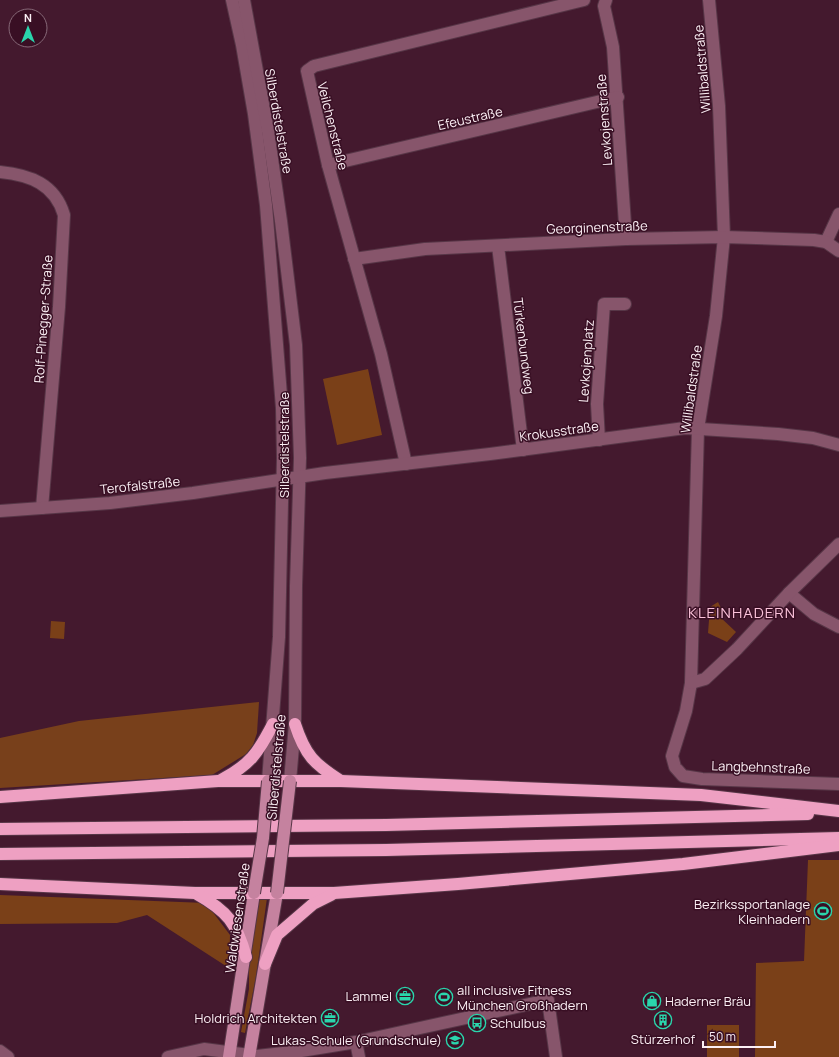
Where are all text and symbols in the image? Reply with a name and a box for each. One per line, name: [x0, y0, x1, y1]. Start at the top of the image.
north arrow: [8, 8, 48, 48]
text: N: [24, 10, 32, 25]
street label: Willibaldstraße: [689, 24, 715, 114]
street label: Silberdistelstraße: [261, 67, 297, 175]
street label: Levkojenstraße: [592, 73, 616, 167]
street label: Veilchenstraße: [313, 80, 353, 172]
street label: Efeustraße: [436, 102, 505, 134]
street label: Georginenstraße: [546, 216, 648, 238]
street label: Rolf-Pinegger-Straße: [30, 254, 56, 384]
street label: Türkenbundweg: [509, 297, 539, 395]
street label: Levkojenplatz: [574, 319, 598, 403]
street label: Willibaldstraße: [676, 343, 706, 434]
street label: Silberdistelstraße: [275, 392, 293, 498]
street label: Krokusstraße: [518, 416, 600, 445]
street label: Terofalstraße: [99, 472, 181, 498]
district label: KLEINHADERN: [688, 602, 796, 623]
street label: Silberdistelstraße: [262, 713, 290, 821]
street label: Langbehnstraße: [711, 756, 811, 778]
street label: Waldwiesenstraße: [220, 861, 254, 974]
place label: Bezirkssportanlage Kleinhadern: [694, 895, 810, 928]
sports icon: Bezirkssportanlage Kleinhadern: [813, 901, 833, 921]
place label: all inclusive Fitness München Großhadern: [457, 981, 588, 1014]
office icon: Lammel: [395, 986, 415, 1006]
place label: Lammel: [346, 987, 392, 1005]
sports icon: all inclusive Fitness München Großhadern: [434, 987, 454, 1007]
shop icon: Haderner Bräu: [642, 991, 662, 1011]
place label: Haderner Bräu: [665, 992, 751, 1010]
office icon: Holdrich Architekten: [320, 1008, 340, 1028]
place label: Holdrich Architekten: [195, 1009, 317, 1027]
building icon: Stürzerhof: [653, 1010, 673, 1030]
bus stop icon: Schulbus: [467, 1013, 487, 1033]
place label: Schulbus: [490, 1014, 546, 1032]
scale bar: [703, 1023, 775, 1049]
text: 50 m: [709, 1028, 736, 1045]
school or university icon: Lukas-Schule (Grundschule): [445, 1030, 465, 1050]
place label: Stürzerhof: [631, 1030, 696, 1048]
place label: Lukas-Schule (Grundschule): [271, 1031, 442, 1049]

